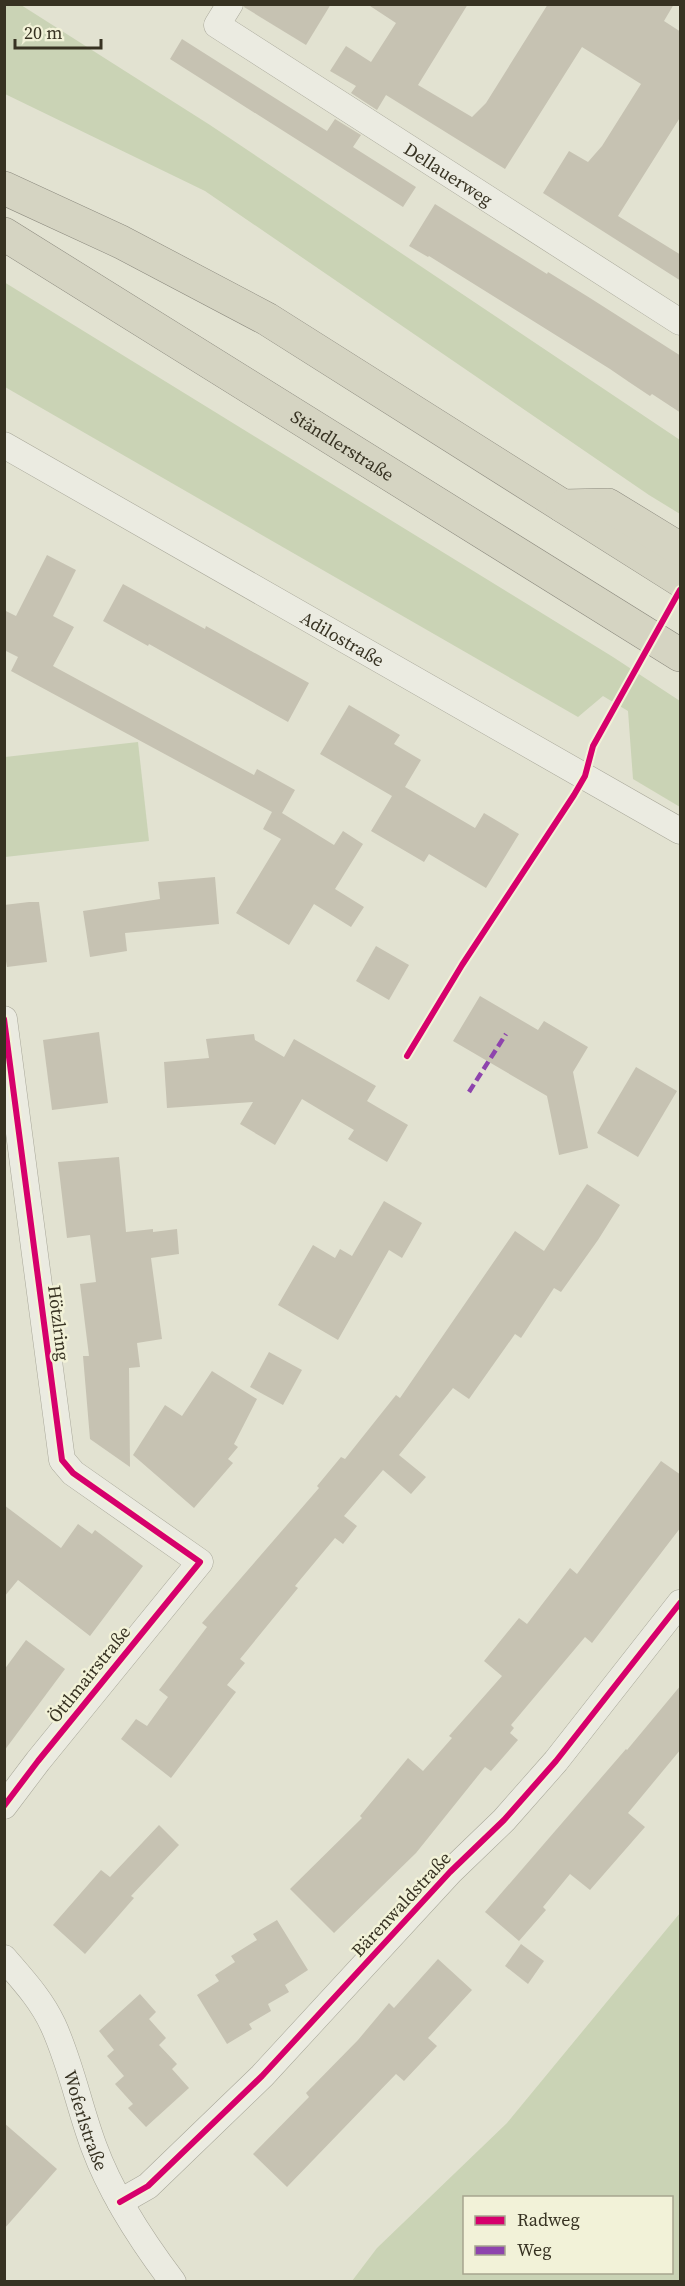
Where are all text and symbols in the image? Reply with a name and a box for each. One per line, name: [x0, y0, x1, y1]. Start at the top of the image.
scale bar: [15, 12, 100, 50]
text: 20 m: [24, 20, 62, 45]
street label: Dellauerweg: [400, 136, 498, 211]
street label: Ständlerstraße: [286, 403, 399, 487]
street label: Adilostraße: [296, 605, 389, 672]
street label: Hötzlring: [42, 1284, 76, 1362]
street label: Öttlmairstraße: [42, 1620, 136, 1728]
street label: Bärenwaldstraße: [346, 1846, 456, 1962]
street label: Woferlstraße: [58, 2067, 115, 2174]
legend: [463, 2196, 673, 2274]
text: Radweg: [517, 2207, 580, 2232]
text: Weg: [517, 2237, 552, 2262]

